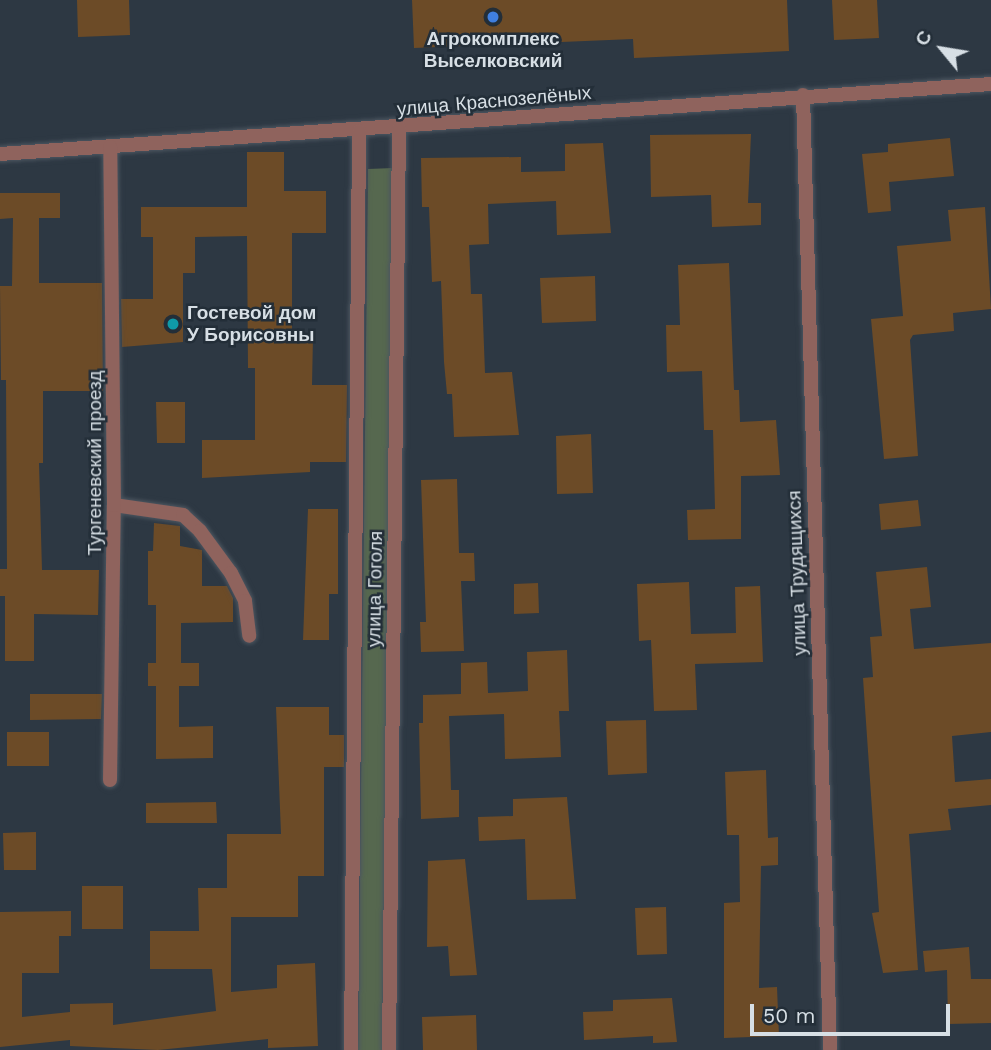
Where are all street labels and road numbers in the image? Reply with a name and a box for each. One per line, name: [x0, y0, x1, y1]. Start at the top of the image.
street label: улица Краснозелёных: [396, 81, 592, 121]
street label: Тургеневский проезд: [84, 371, 106, 555]
street label: улица Трудящихся: [783, 490, 811, 656]
street label: улица Гоголя: [363, 531, 387, 647]

